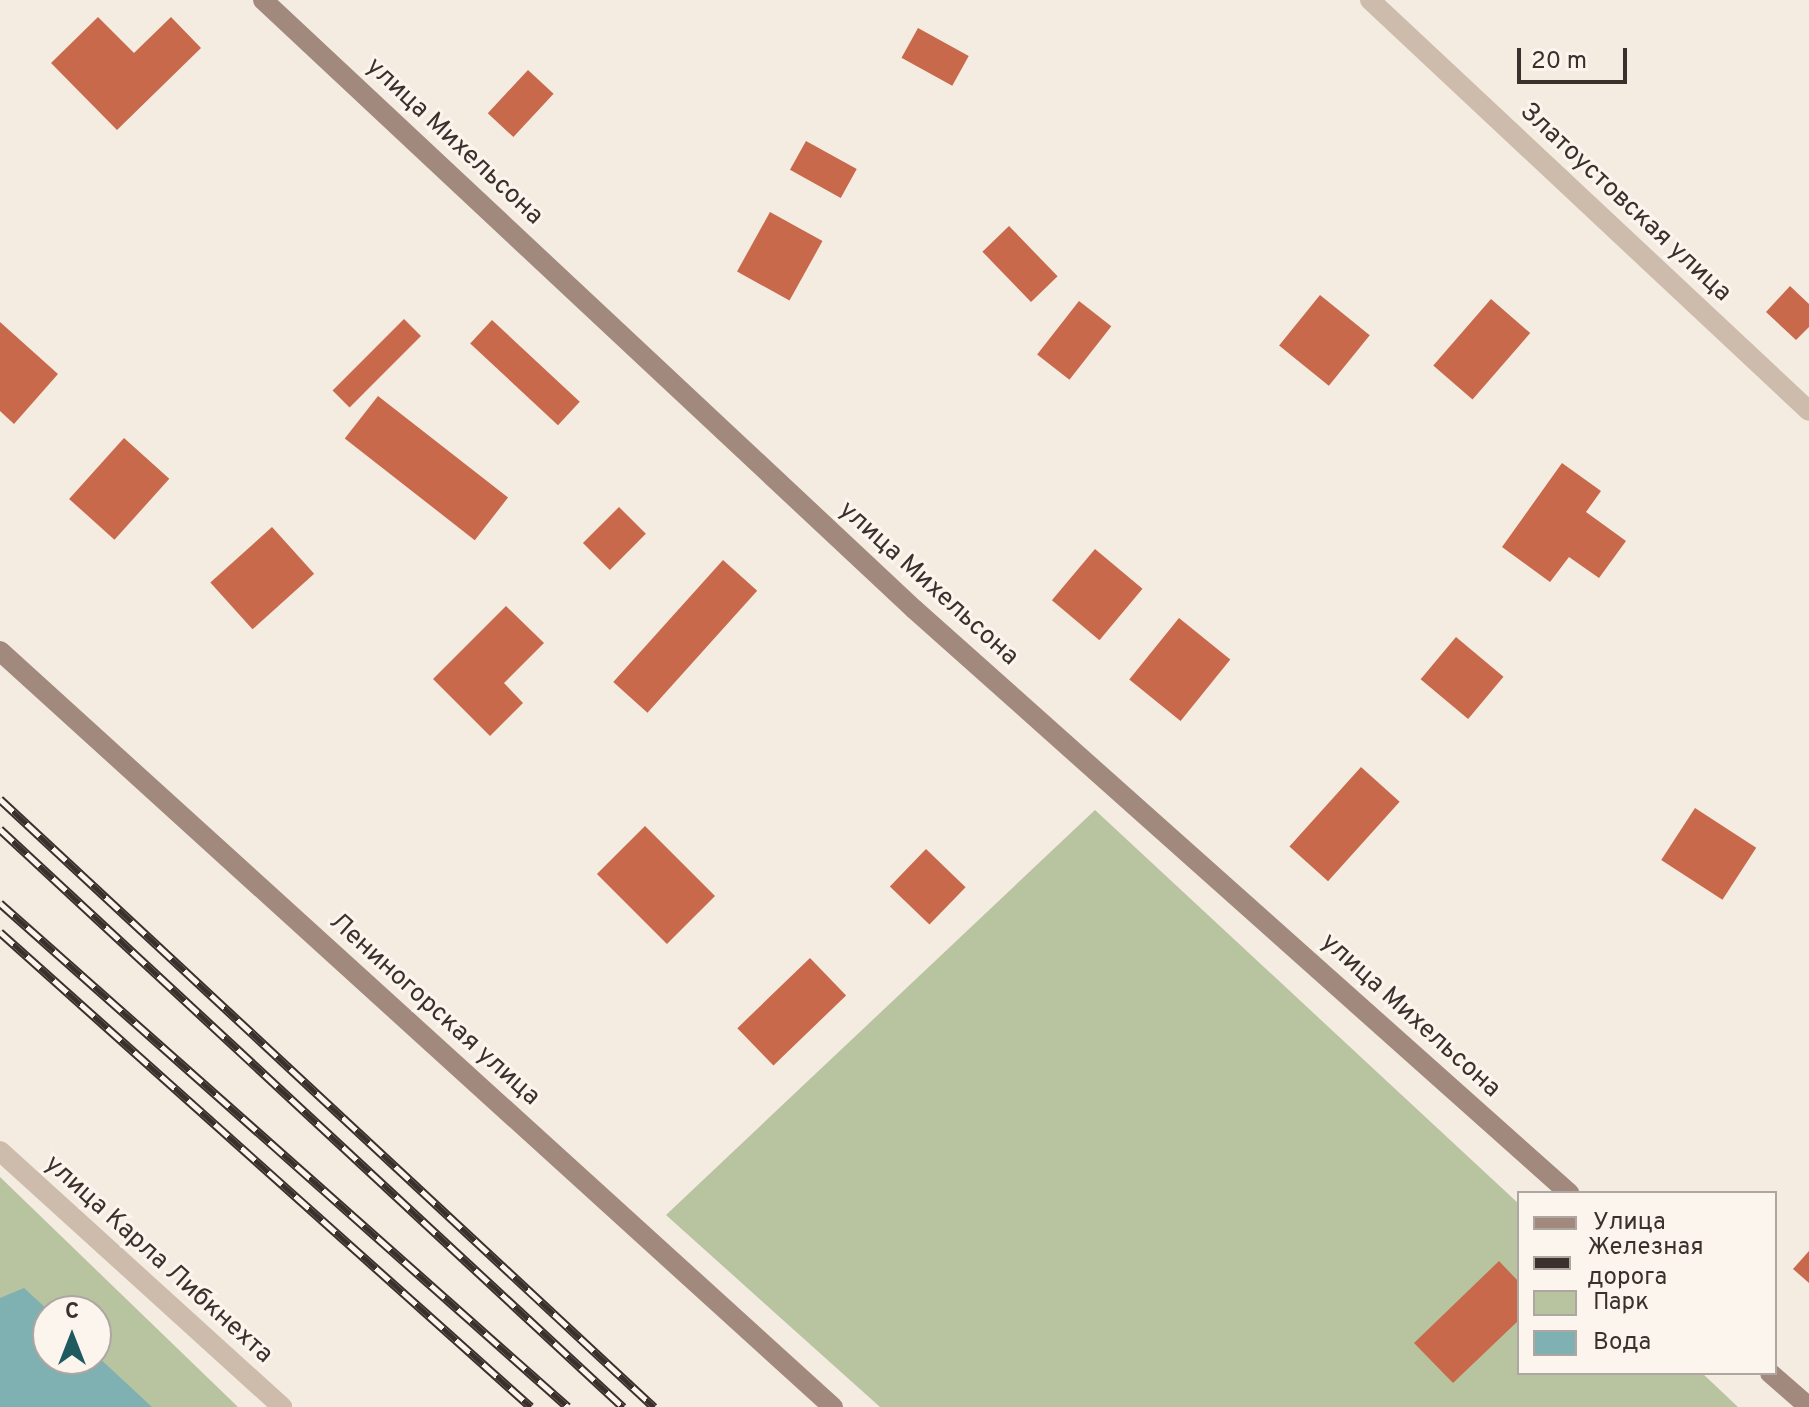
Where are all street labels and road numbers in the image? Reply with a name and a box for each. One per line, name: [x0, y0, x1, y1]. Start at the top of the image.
street label: улица Михельсона: [359, 52, 549, 232]
street label: Златоустовская улица: [1513, 97, 1737, 309]
street label: улица Михельсона: [832, 495, 1024, 673]
street label: Лениногорская улица: [322, 907, 546, 1113]
street label: улица Михельсона: [1314, 927, 1506, 1105]
street label: улица Карла Либкнехта: [37, 1149, 279, 1371]

